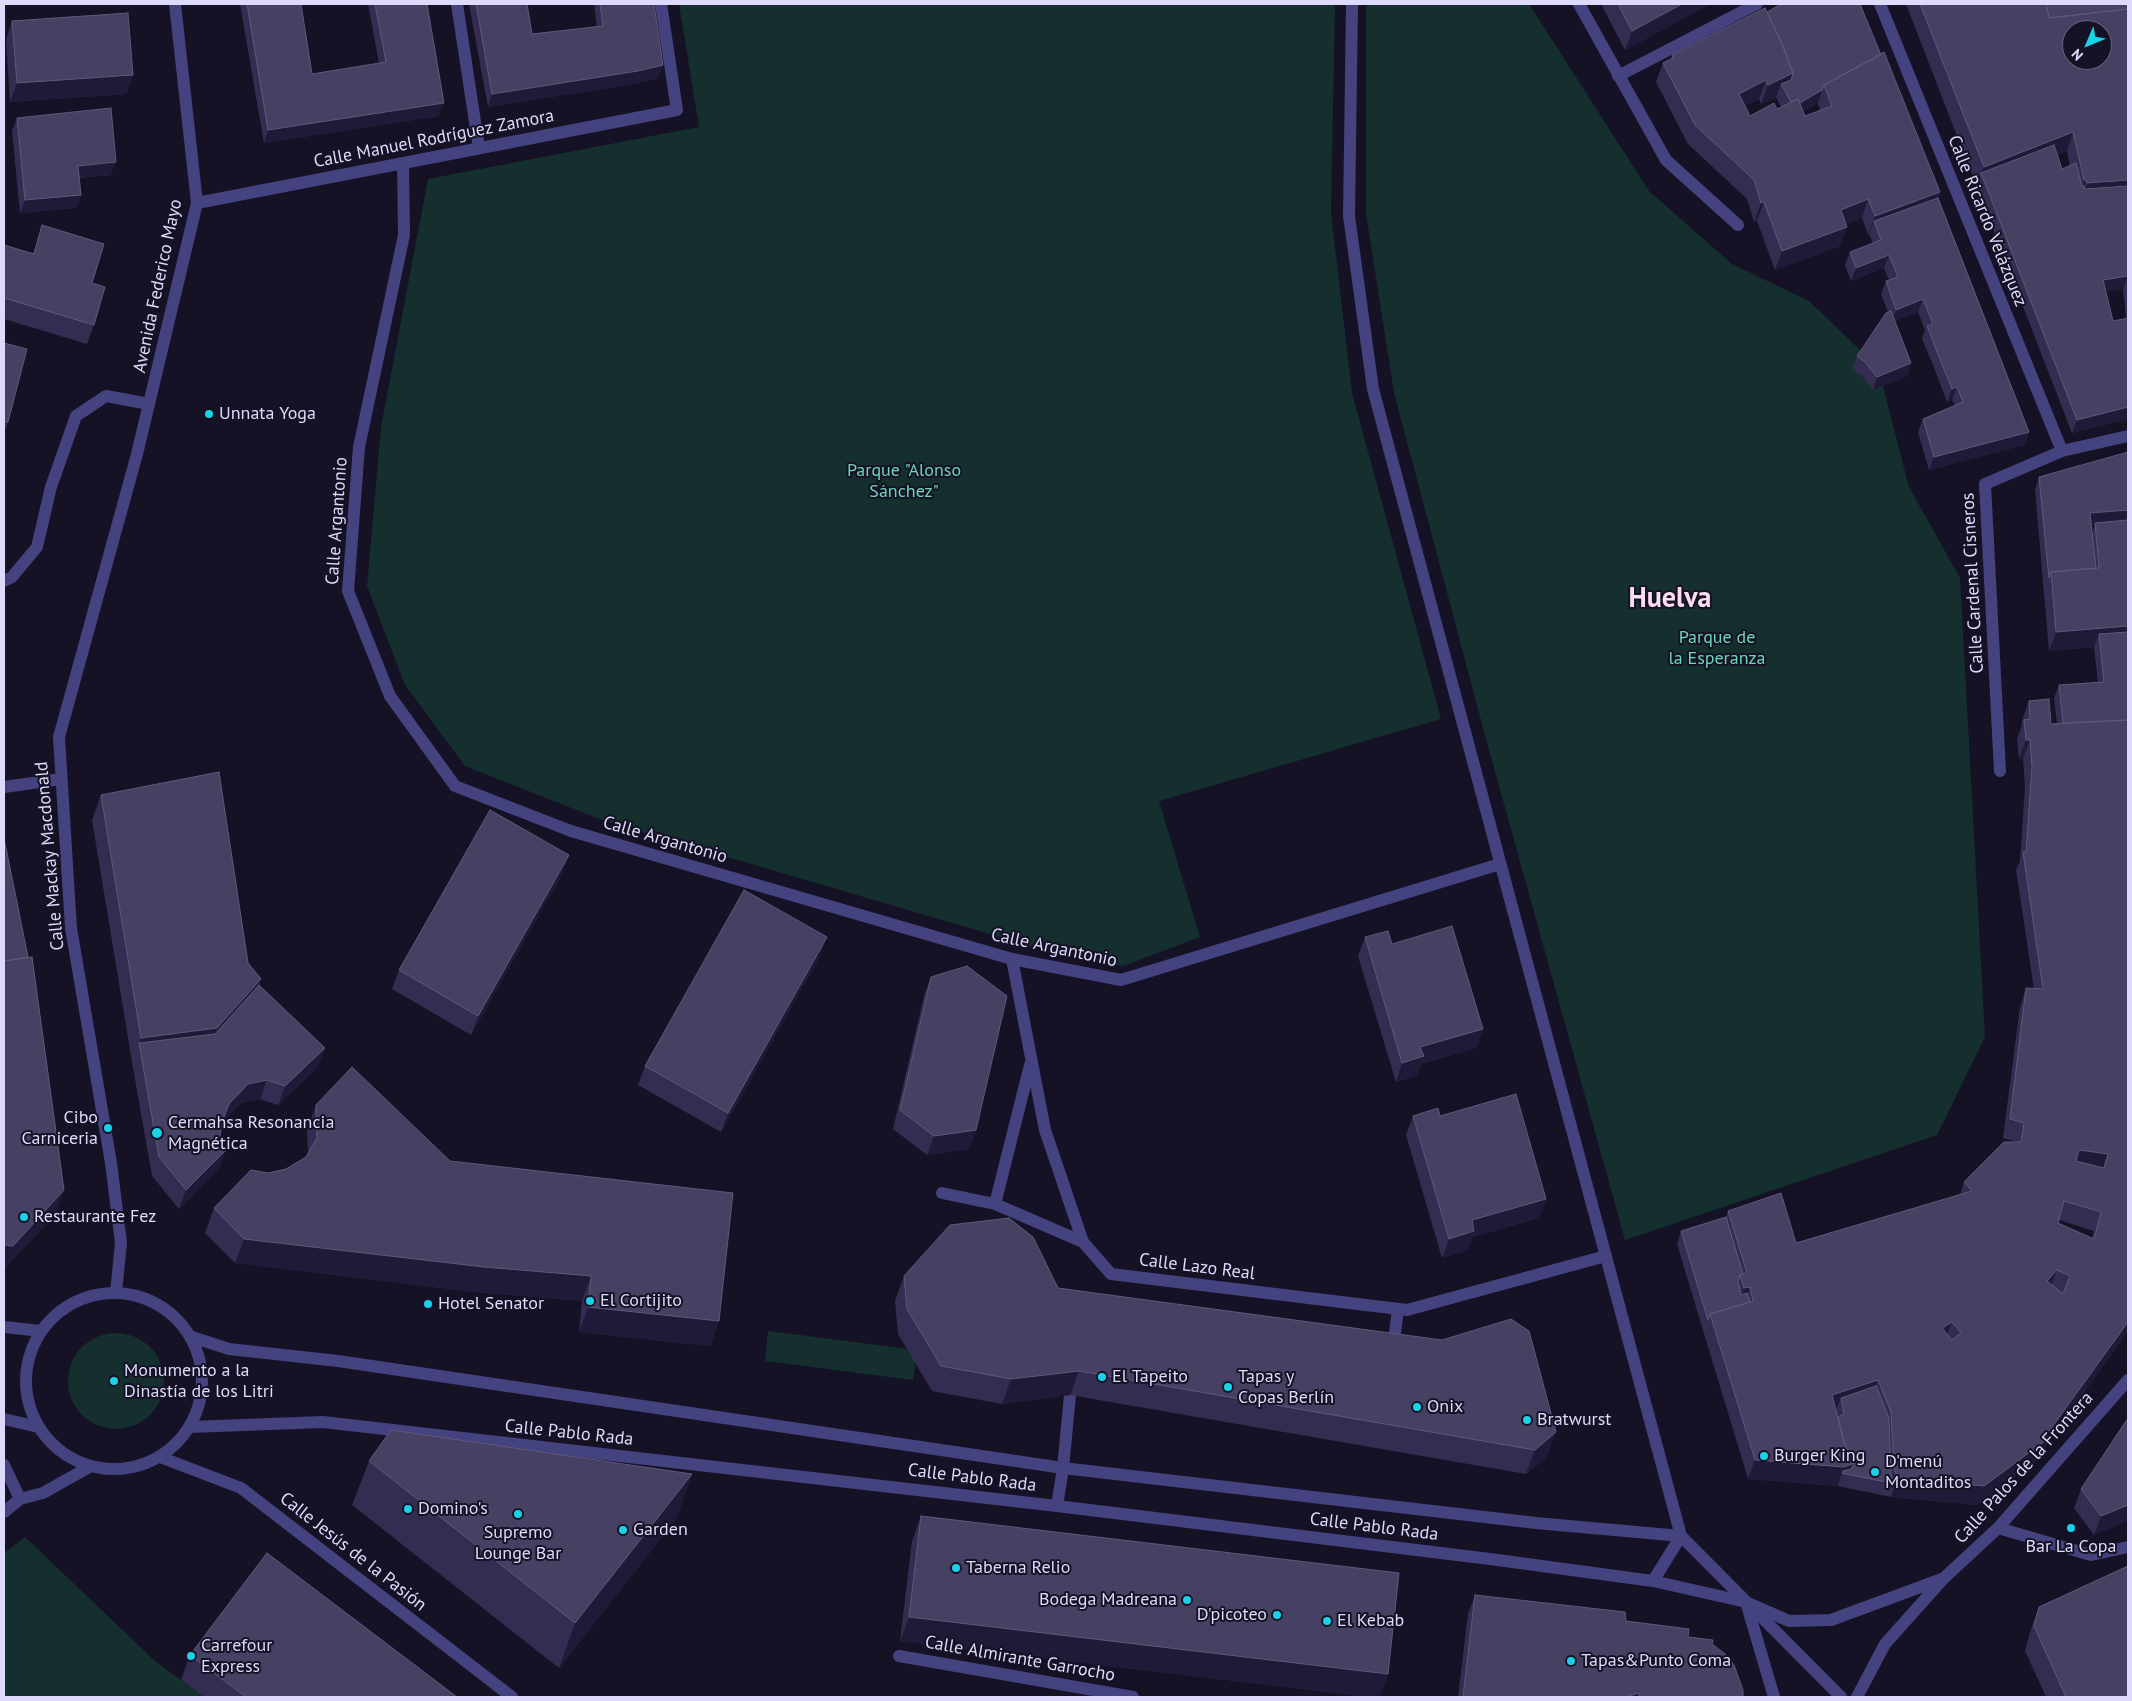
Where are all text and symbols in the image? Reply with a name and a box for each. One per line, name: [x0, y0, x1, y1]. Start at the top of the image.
north arrow: [2062, 20, 2112, 70]
text: N: [2067, 45, 2087, 65]
street label: Calle Manuel Rodríguez Zamora: [312, 105, 556, 173]
street label: Calle Ricardo Velázquez: [1943, 132, 2031, 310]
street label: Avenida Federico Mayo: [129, 197, 187, 375]
place label: Unnata Yoga: [219, 403, 316, 425]
marker: Unnata Yoga: [203, 408, 215, 420]
street label: Calle Argantonio: [322, 456, 352, 586]
park label: Parque "Alonso Sánchez": [847, 460, 961, 502]
street label: Calle Cardenal Cisneros: [1957, 492, 1989, 674]
district label: Huelva: [1629, 582, 1711, 616]
park label: Parque de la Esperanza: [1669, 627, 1765, 670]
street label: Calle Mackay Macdonald: [31, 761, 69, 951]
street label: Calle Argantonio: [600, 812, 730, 868]
street label: Calle Argantonio: [989, 924, 1119, 972]
place label: Cibo Carniceria: [22, 1107, 98, 1150]
place label: Cermahsa Resonancia Magnética: [168, 1112, 334, 1154]
marker: Cibo Carniceria: [102, 1122, 114, 1134]
marker: Cermahsa Resonancia Magnética: [150, 1126, 164, 1140]
place label: Restaurante Fez: [34, 1206, 156, 1228]
marker: Restaurante Fez: [18, 1211, 30, 1223]
street label: Calle Lazo Real: [1138, 1249, 1256, 1285]
place label: El Cortijito: [600, 1290, 682, 1312]
place label: Hotel Senator: [438, 1293, 544, 1315]
marker: El Cortijito: [584, 1295, 596, 1307]
marker: Hotel Senator: [422, 1298, 434, 1310]
place label: Monumento a la Dinastía de los Litri: [124, 1360, 274, 1402]
place label: El Tapeito: [1112, 1366, 1188, 1388]
place label: Tapas y Copas Berlín: [1238, 1366, 1334, 1408]
marker: El Tapeito: [1096, 1371, 1108, 1383]
marker: Monumento a la Dinastía de los Litri: [108, 1375, 120, 1387]
marker: Tapas y Copas Berlín: [1222, 1381, 1234, 1393]
street label: Calle Palos de la Frontera: [1950, 1388, 2098, 1548]
place label: Onix: [1427, 1396, 1463, 1418]
marker: Onix: [1411, 1401, 1423, 1413]
place label: Bratwurst: [1537, 1409, 1611, 1431]
marker: Bratwurst: [1521, 1414, 1533, 1426]
street label: Calle Pablo Rada: [504, 1416, 634, 1450]
place label: Burger King: [1774, 1445, 1865, 1467]
marker: Burger King: [1758, 1450, 1770, 1462]
place label: D'menú Montaditos: [1885, 1451, 1971, 1494]
street label: Calle Pablo Rada: [907, 1459, 1037, 1497]
marker: D'menú Montaditos: [1869, 1466, 1881, 1478]
street label: Calle Jesús de la Pasión: [275, 1488, 431, 1616]
place label: Domino's: [418, 1498, 488, 1520]
marker: Domino's: [402, 1503, 414, 1515]
marker: Supremo Lounge Bar: [512, 1508, 524, 1520]
street label: Calle Pablo Rada: [1309, 1508, 1439, 1546]
place label: Garden: [633, 1519, 688, 1541]
place label: Supremo Lounge Bar: [475, 1522, 561, 1565]
marker: Bar La Copa: [2065, 1522, 2077, 1534]
marker: Garden: [617, 1524, 629, 1536]
place label: Bar La Copa: [2025, 1536, 2117, 1558]
place label: Taberna Relio: [966, 1557, 1070, 1579]
marker: Taberna Relio: [950, 1562, 962, 1574]
place label: Bodega Madreana: [1039, 1589, 1177, 1611]
marker: Bodega Madreana: [1181, 1594, 1193, 1606]
place label: D'picoteo: [1197, 1604, 1267, 1626]
marker: D'picoteo: [1271, 1609, 1283, 1621]
place label: El Kebab: [1337, 1610, 1404, 1632]
marker: El Kebab: [1321, 1615, 1333, 1627]
street label: Calle Almirante Garrocho: [923, 1632, 1117, 1686]
place label: Carrefour Express: [201, 1635, 272, 1678]
marker: Carrefour Express: [185, 1650, 197, 1662]
place label: Tapas&Punto Coma: [1581, 1650, 1731, 1672]
marker: Tapas&Punto Coma: [1565, 1655, 1577, 1667]

